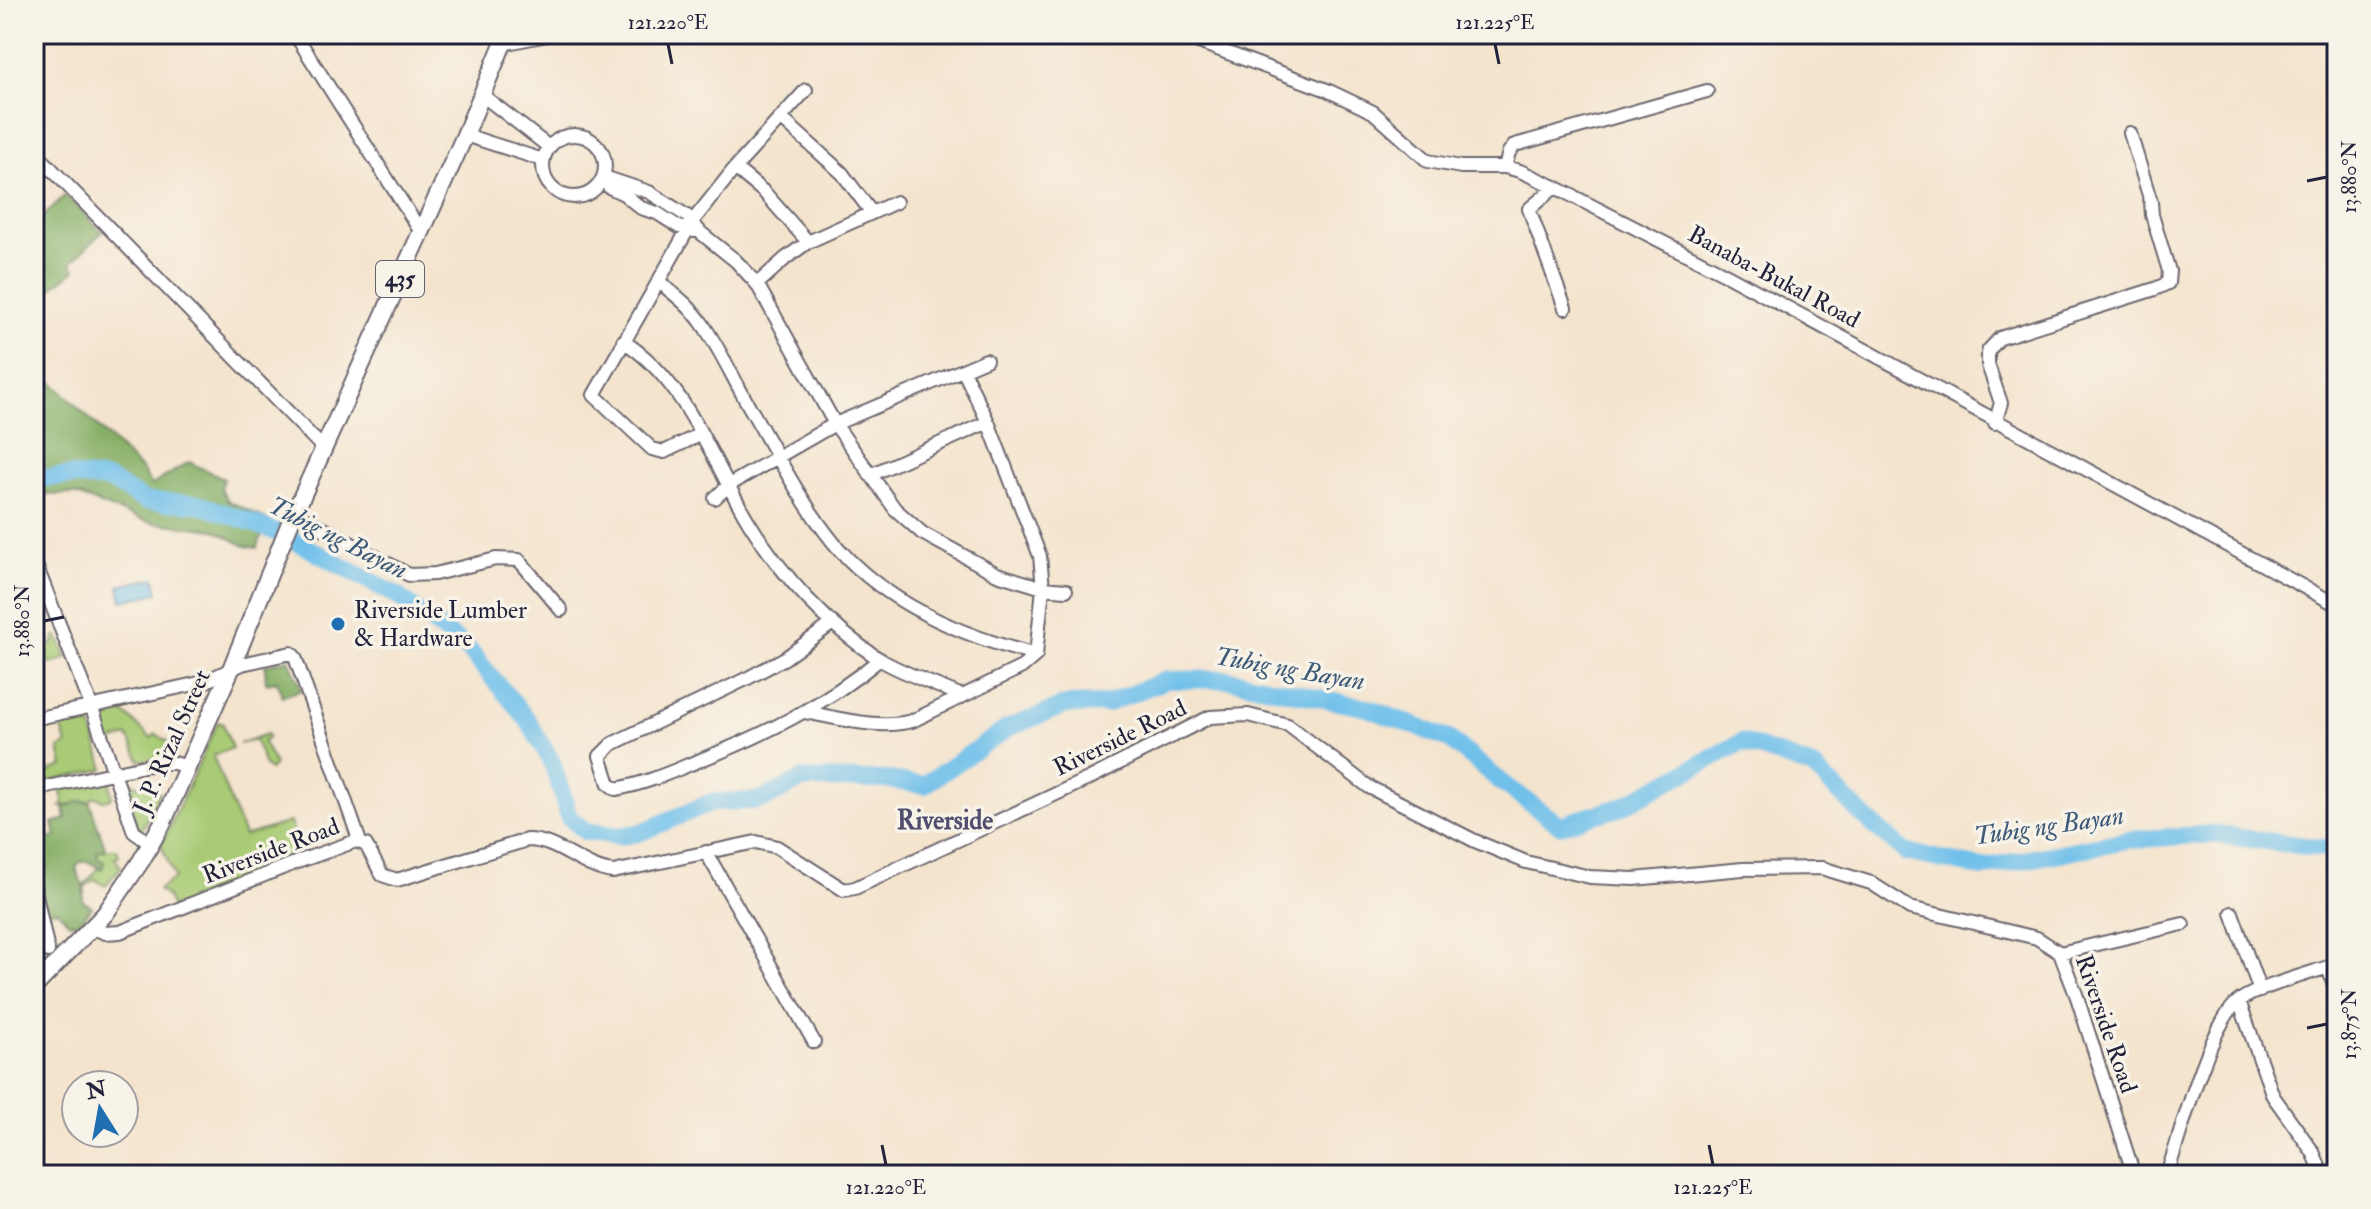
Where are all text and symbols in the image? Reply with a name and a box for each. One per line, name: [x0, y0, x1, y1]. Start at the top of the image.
text: 121.220°E: [628, 10, 708, 35]
text: 121.225°E: [1456, 10, 1534, 35]
text: 13.880°N: [2337, 141, 2362, 213]
street label: Banaba-Bukal Road: [1683, 219, 1865, 335]
road number: 435: [376, 261, 424, 297]
water label: Tubig ng Bayan: [263, 489, 413, 587]
text: 13.880°N: [10, 585, 35, 657]
place label: Riverside Lumber & Hardware: [354, 595, 527, 654]
marker: Riverside Lumber & Hardware: [329, 615, 347, 633]
water label: Tubig ng Bayan: [1213, 640, 1367, 698]
street label: J. P. Rizal Street: [126, 664, 218, 820]
street label: Riverside Road: [1048, 692, 1192, 784]
water label: Tubig ng Bayan: [1972, 800, 2126, 852]
district label: Riverside: [897, 805, 993, 837]
street label: Riverside Road: [198, 811, 344, 891]
street label: Riverside Road: [2068, 951, 2144, 1097]
text: 13.875°N: [2337, 988, 2362, 1060]
north arrow: [60, 1069, 140, 1149]
text: N: [83, 1075, 109, 1106]
text: 121.220°E: [846, 1175, 926, 1200]
text: 121.225°E: [1674, 1175, 1752, 1200]

